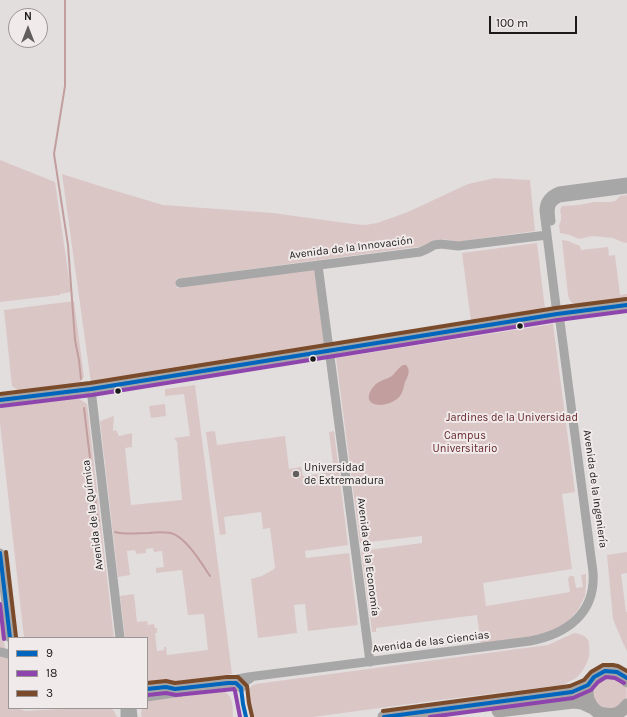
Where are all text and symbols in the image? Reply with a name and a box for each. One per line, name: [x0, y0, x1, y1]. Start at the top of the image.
north arrow: [8, 8, 48, 48]
scale bar: [491, 8, 579, 34]
text: N: [24, 10, 32, 23]
text: 100 m: [496, 16, 528, 30]
street label: Avenida de la Innovación: [288, 234, 414, 262]
unlabelled marker: [515, 321, 525, 331]
unlabelled marker: [308, 354, 318, 364]
unlabelled marker: [113, 386, 123, 396]
park label: Jardines de la Universidad: [446, 411, 578, 425]
park label: Campus Universitario: [433, 429, 497, 455]
street label: Avenida de la Ingeniería: [580, 429, 610, 549]
street label: Avenida de la Química: [80, 459, 106, 571]
place label: Universidad de Extremadura: [304, 461, 384, 487]
marker: Universidad de Extremadura: [291, 469, 301, 479]
street label: Avenida de la Economía: [354, 497, 382, 617]
street label: Avenida de las Ciencias: [372, 628, 490, 656]
legend: [8, 637, 148, 709]
text: 9: [46, 646, 53, 660]
text: 18: [46, 666, 57, 680]
text: 3: [46, 686, 53, 700]

